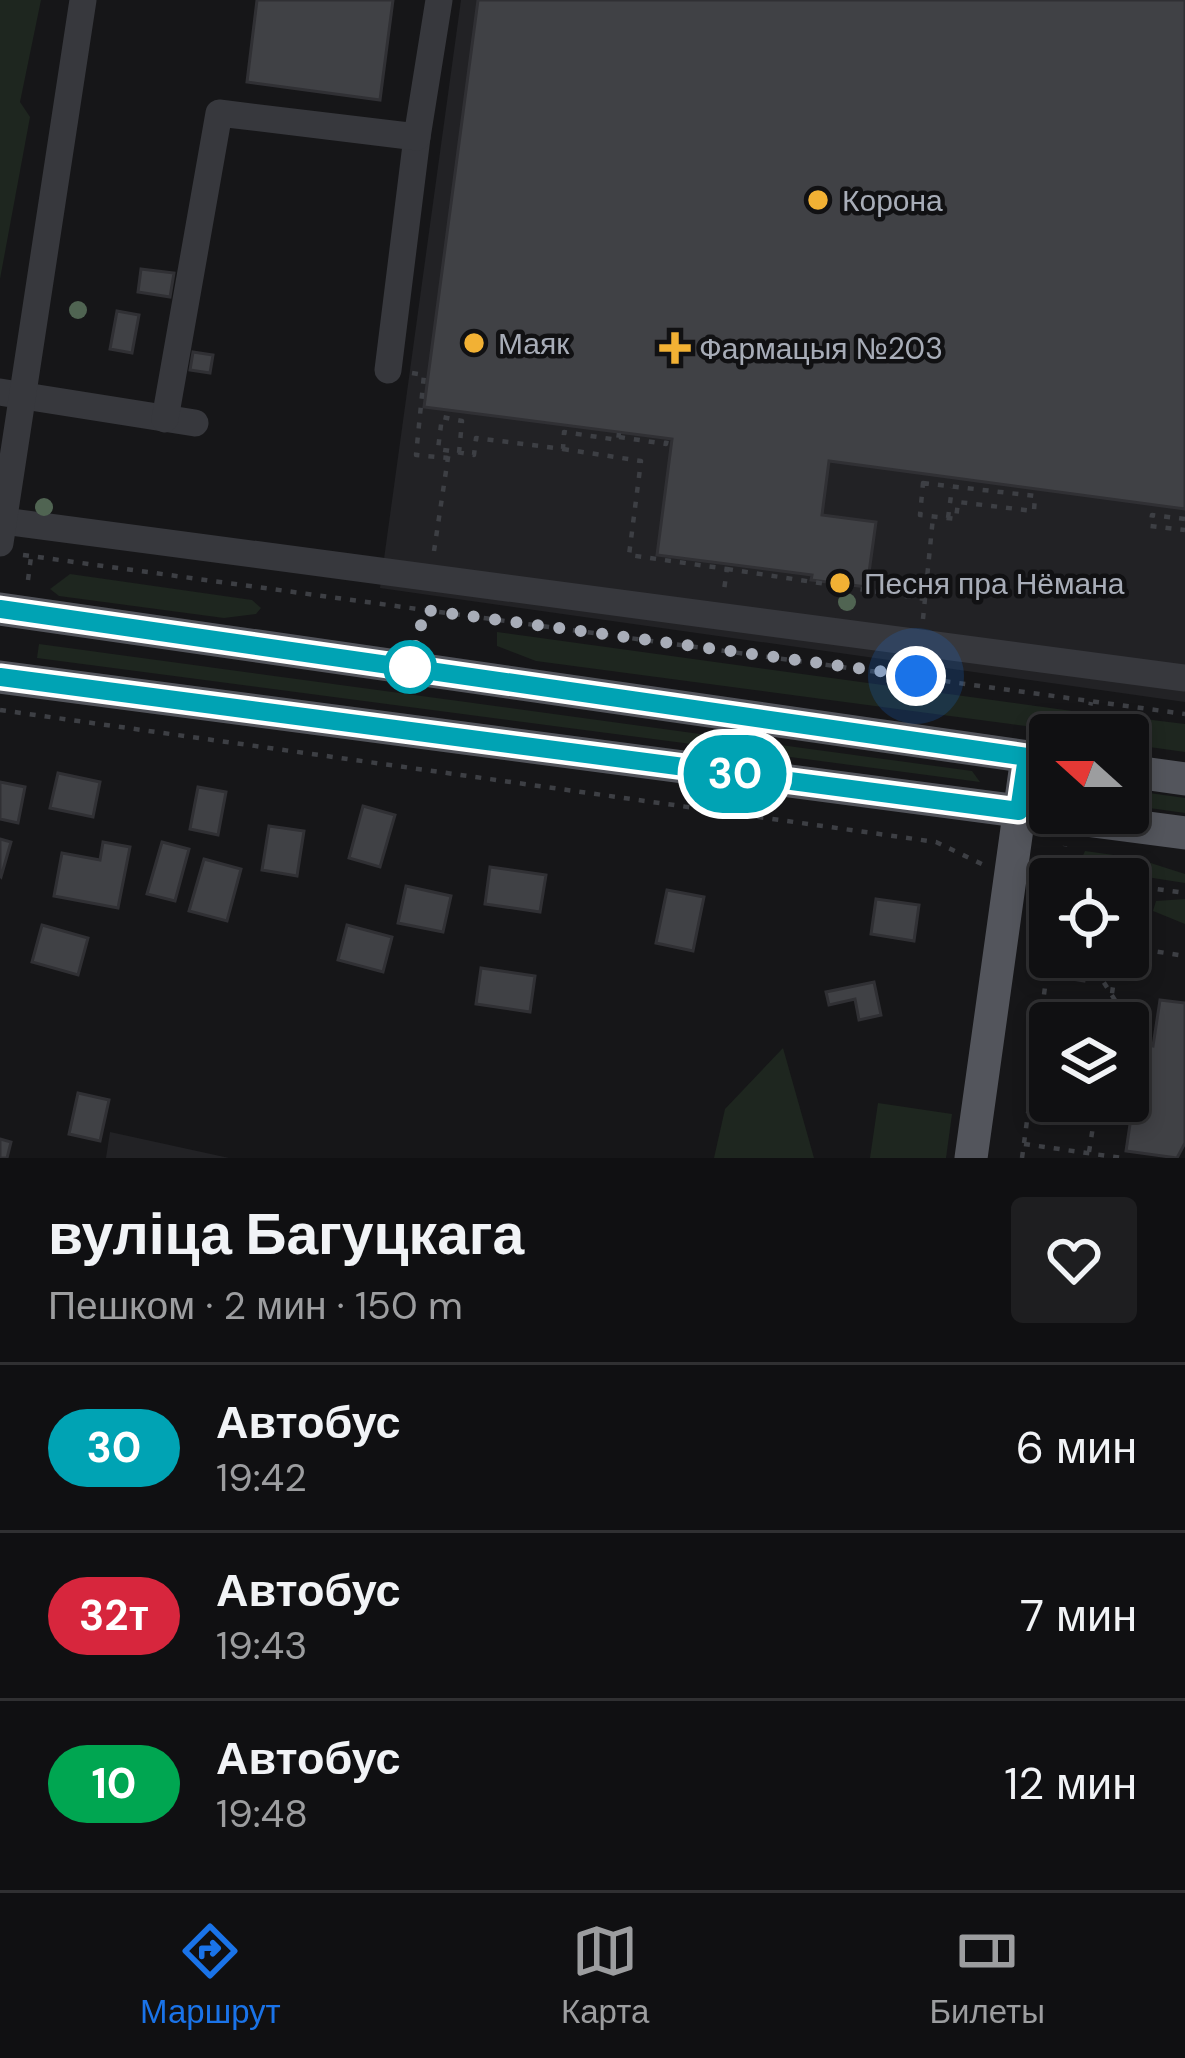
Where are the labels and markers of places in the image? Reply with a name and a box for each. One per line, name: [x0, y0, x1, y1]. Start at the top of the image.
place label: Корона: [842, 181, 943, 220]
marker: Корона: [805, 187, 831, 213]
place label: Маяк: [498, 324, 570, 363]
place label: Фармацыя №203: [699, 329, 943, 368]
marker: Маяк: [461, 330, 487, 356]
marker: Фармацыя №203: [662, 335, 688, 361]
place label: Песня пра Нёмана: [864, 564, 1125, 603]
marker: Песня пра Нёмана: [827, 570, 853, 596]
unlabelled marker: [385, 642, 435, 692]

